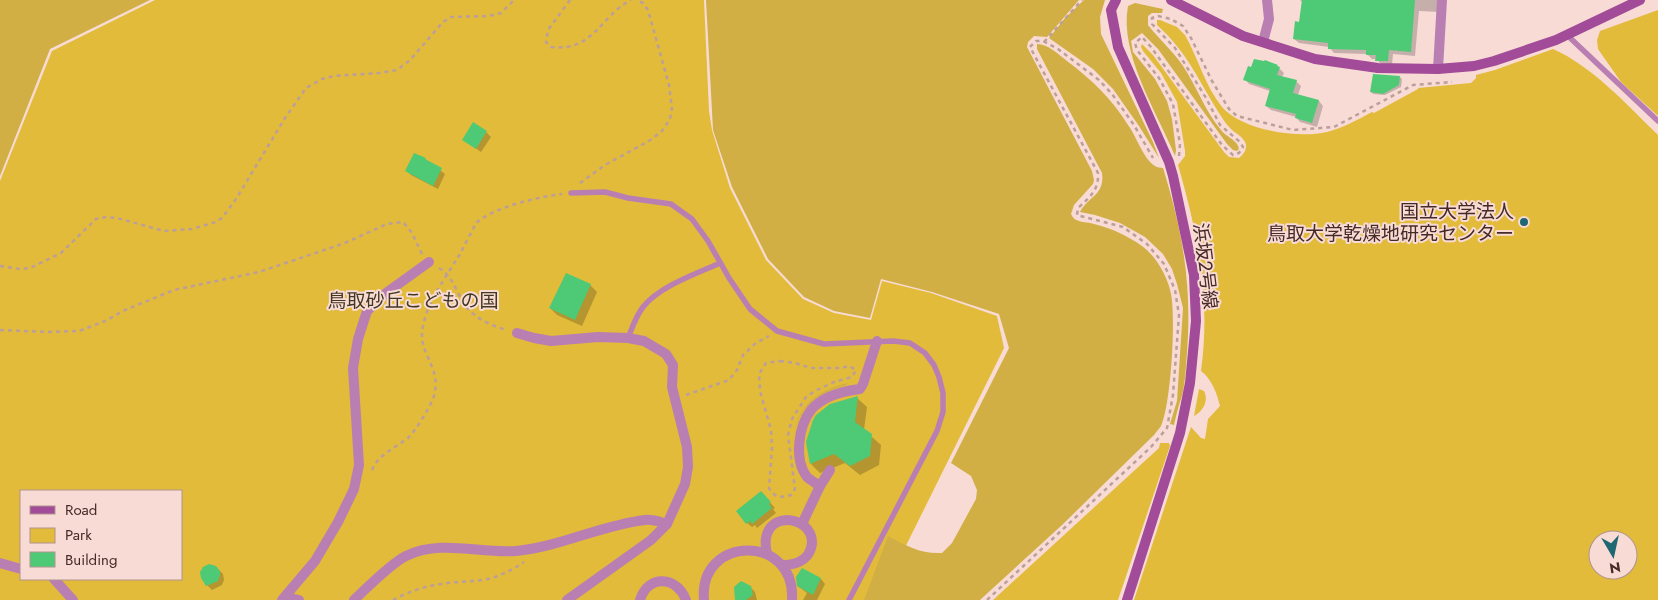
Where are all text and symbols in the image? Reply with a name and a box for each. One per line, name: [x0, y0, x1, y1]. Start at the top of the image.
place label: 国立大学法人 鳥取大学乾燥地研究センター: [1267, 198, 1514, 247]
marker: 国立大学法人 鳥取大学乾燥地研究センター: [1518, 216, 1530, 228]
street label: 浜坂2号線: [1187, 221, 1224, 311]
park label: 鳥取砂丘こどもの国: [327, 287, 499, 314]
legend: [20, 490, 182, 580]
text: Road: [65, 499, 97, 521]
text: Park: [65, 524, 92, 546]
north arrow: [1588, 530, 1638, 580]
text: Building: [65, 549, 117, 571]
text: N: [1608, 557, 1622, 579]

